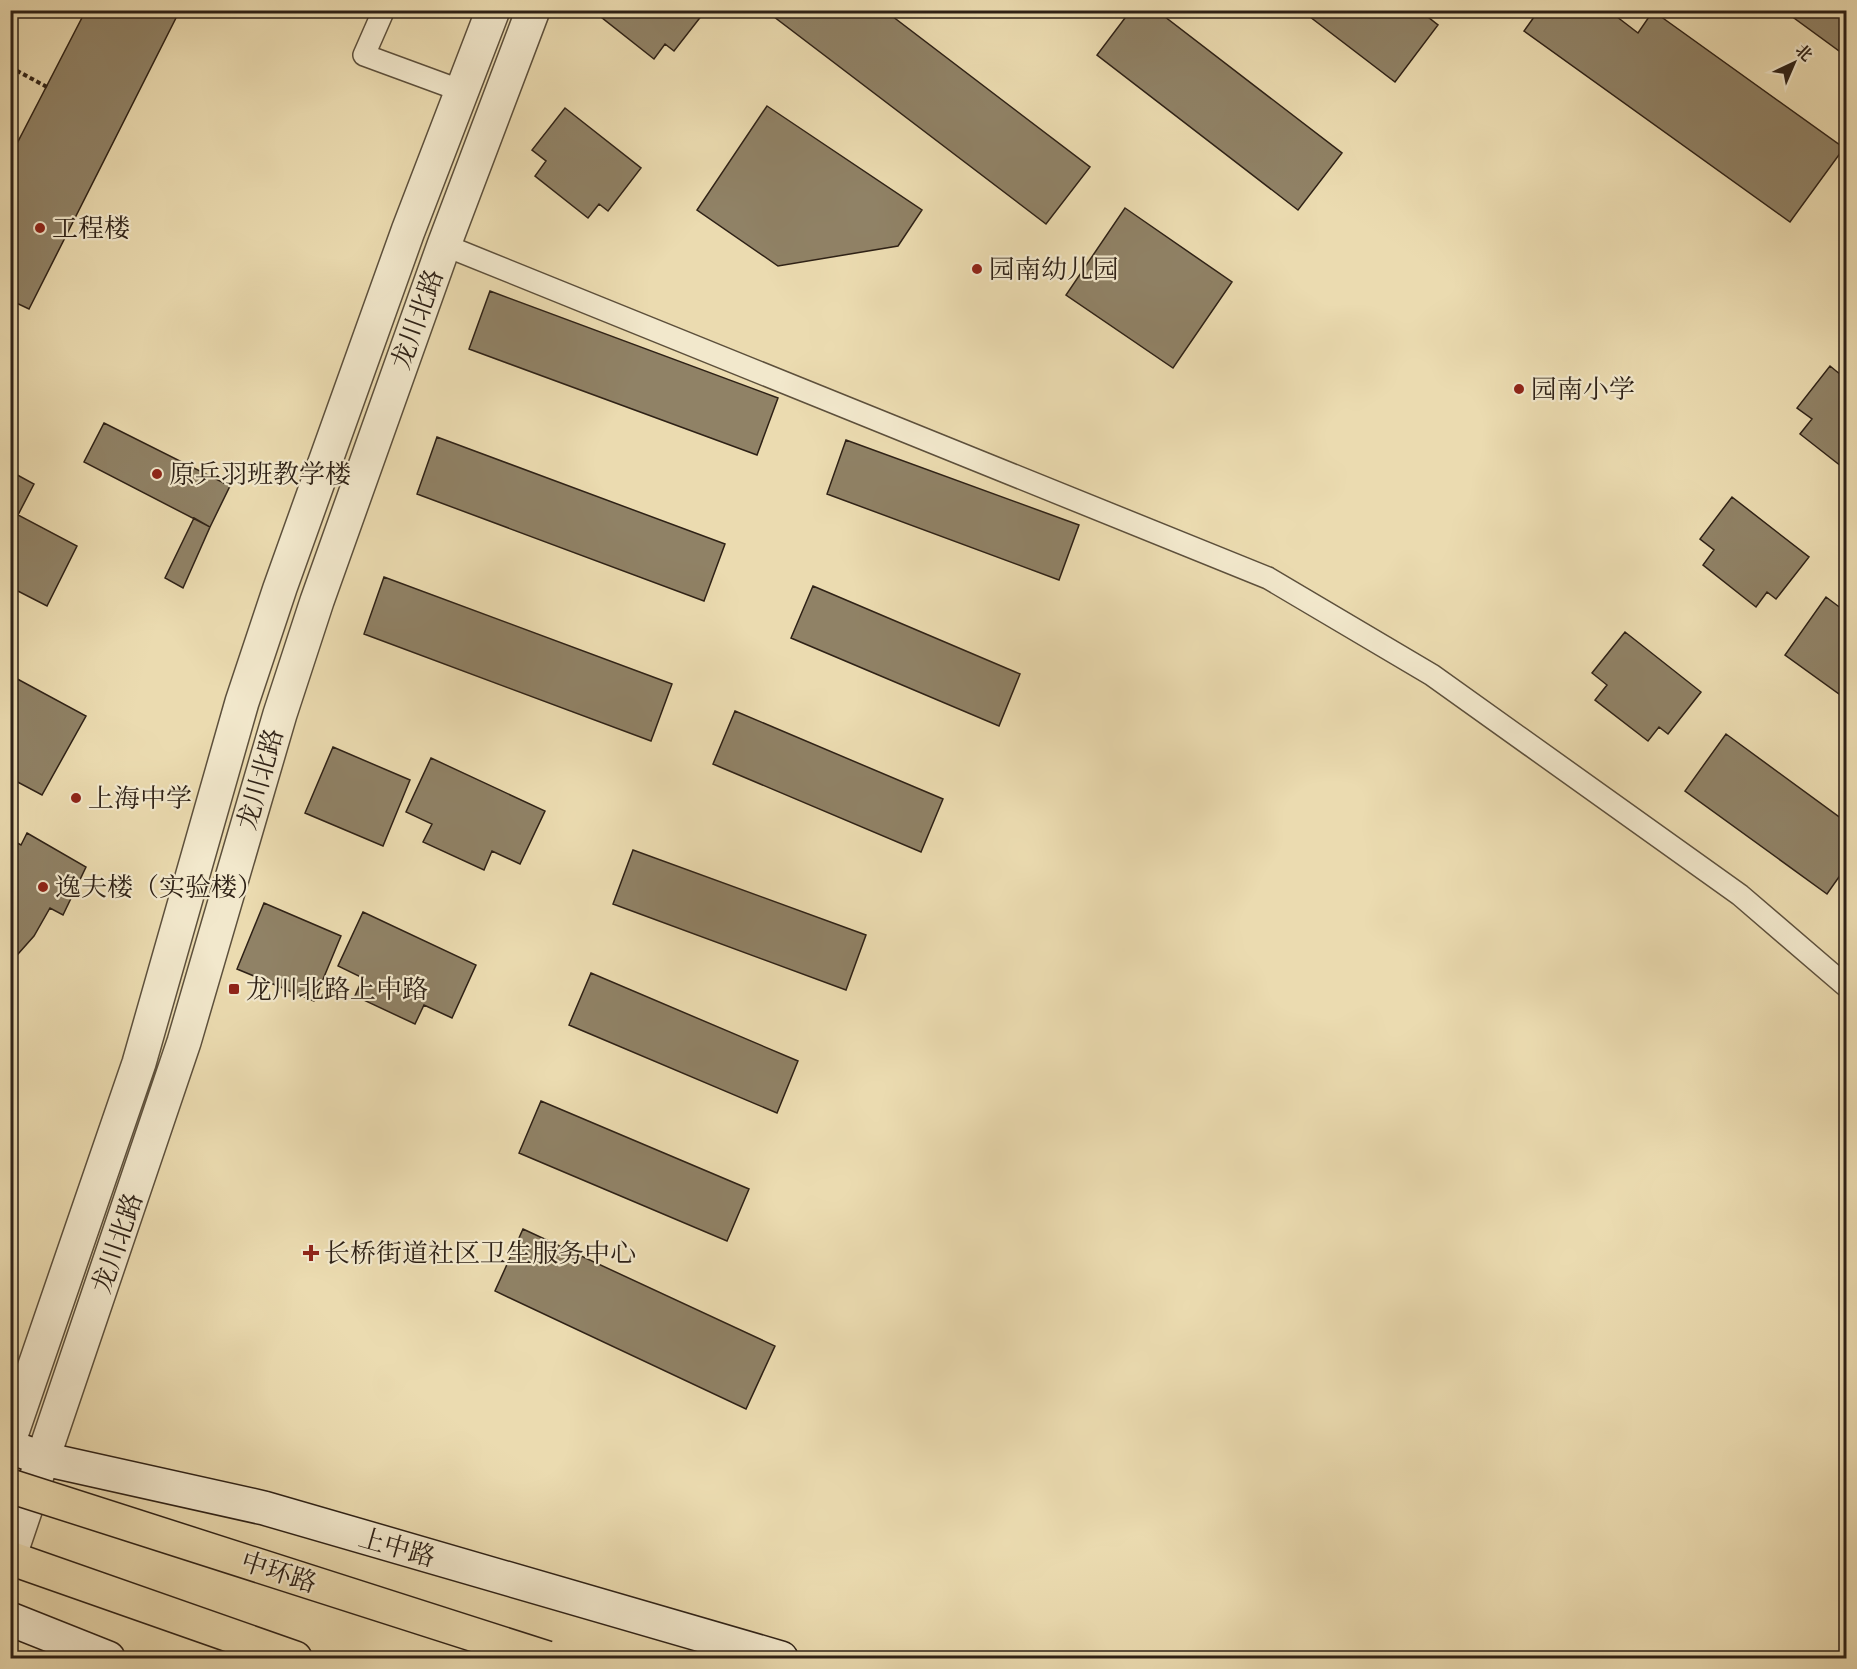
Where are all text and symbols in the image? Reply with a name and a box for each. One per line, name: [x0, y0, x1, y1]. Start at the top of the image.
north arrow: [1764, 33, 1824, 93]
text: 北: [1791, 40, 1816, 66]
place label: 工程楼: [52, 213, 130, 245]
marker: 工程楼: [33, 221, 47, 235]
place label: 园南幼儿园: [989, 254, 1119, 286]
marker: 园南幼儿园: [970, 262, 984, 276]
street label: 龙川北路: [385, 265, 451, 374]
place label: 园南小学: [1531, 374, 1635, 406]
marker: 园南小学: [1512, 382, 1526, 396]
place label: 原乒羽班教学楼: [169, 459, 351, 491]
marker: 原乒羽班教学楼: [150, 467, 164, 481]
street label: 龙川北路: [231, 725, 291, 834]
place label: 上海中学: [88, 783, 192, 815]
marker: 上海中学: [69, 791, 83, 805]
place label: 逸夫楼（实验楼）: [55, 872, 263, 904]
marker: 逸夫楼（实验楼）: [36, 880, 50, 894]
place label: 龙川北路上中路: [246, 974, 428, 1006]
marker: 龙川北路上中路: [227, 982, 241, 996]
street label: 龙川北路: [86, 1189, 150, 1298]
place label: 长桥街道社区卫生服务中心: [324, 1238, 636, 1270]
marker: 长桥街道社区卫生服务中心: [302, 1244, 320, 1262]
street label: 上中路: [355, 1522, 439, 1574]
street label: 中环路: [237, 1546, 321, 1600]

